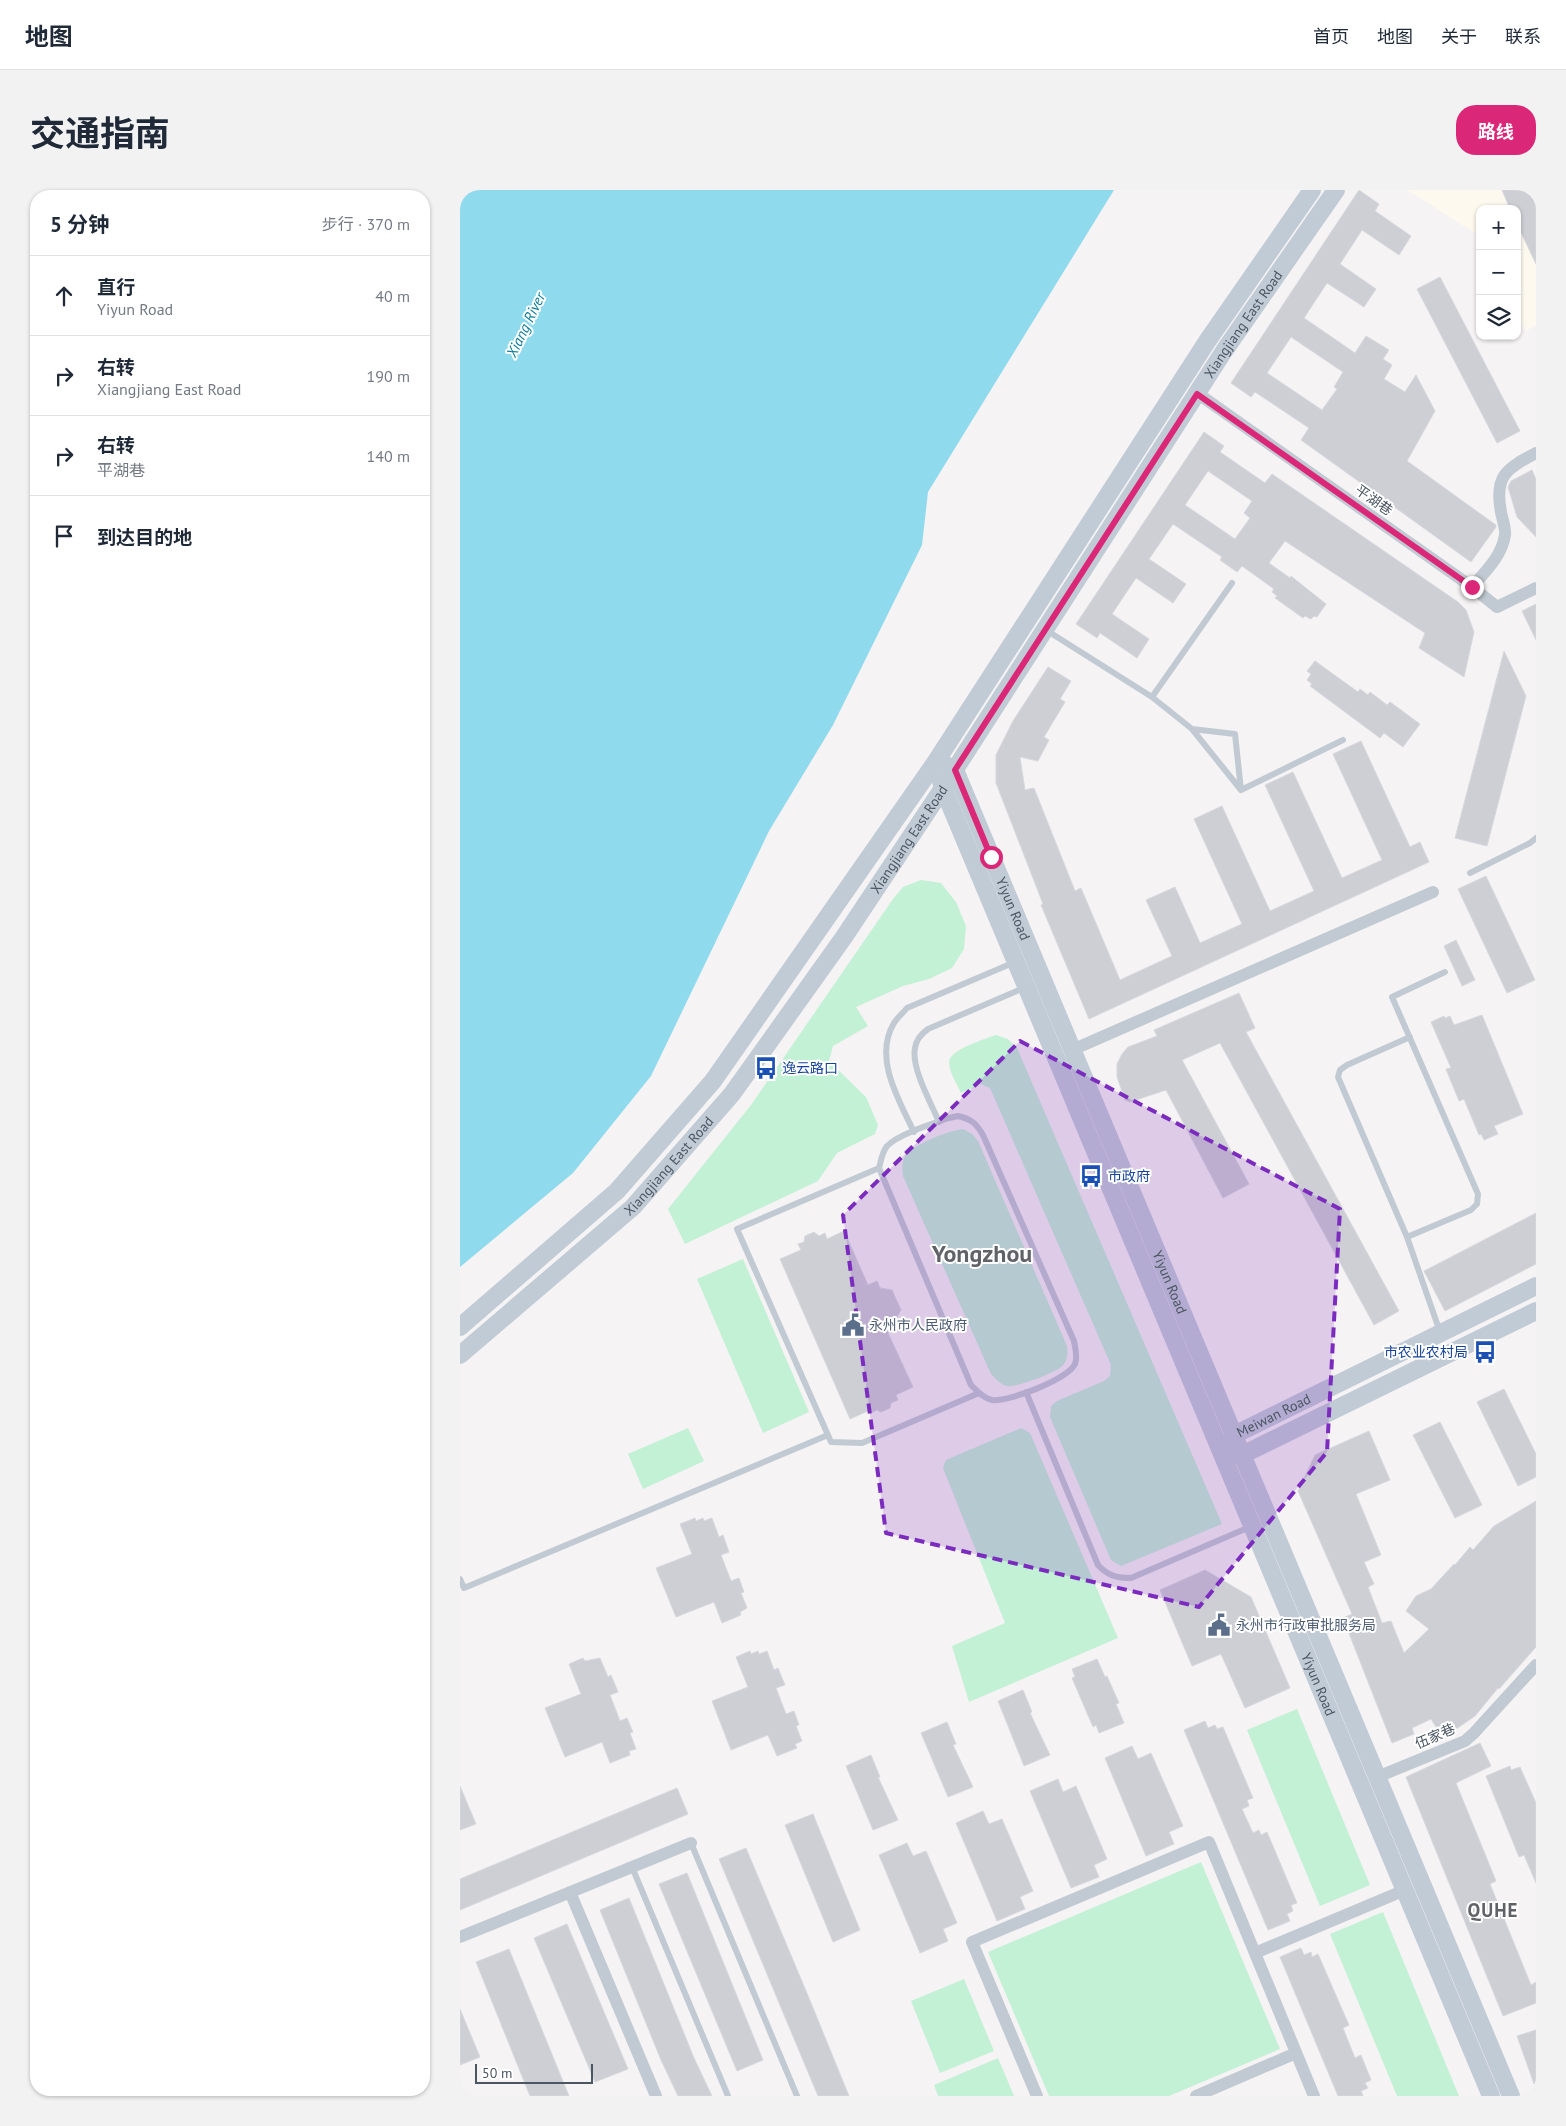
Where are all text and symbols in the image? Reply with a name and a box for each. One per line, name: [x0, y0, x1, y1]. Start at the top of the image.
text: 地图: [25, 21, 73, 52]
text: 首页: [1313, 25, 1349, 48]
text: 地图: [1377, 25, 1413, 48]
text: 关于: [1441, 25, 1477, 48]
text: 联系: [1505, 25, 1541, 48]
button: 路线: [1456, 105, 1536, 155]
text: 交通指南: [30, 110, 170, 156]
map controls: [1476, 205, 1521, 340]
button: +: [1476, 205, 1521, 250]
text: 5 分钟: [50, 211, 109, 238]
text: 步行 · 370 m: [322, 214, 410, 234]
button: −: [1476, 250, 1521, 295]
street label: Xiangjiang East Road: [1200, 267, 1286, 382]
text: 直行: [97, 275, 135, 299]
icon: ahead: [50, 282, 78, 310]
text: 40 m: [375, 286, 410, 306]
water label: Xiang River: [501, 288, 550, 361]
button: layers: [1476, 295, 1521, 340]
text: Yiyun Road: [97, 299, 173, 319]
text: 右转: [97, 355, 135, 379]
icon: right: [50, 362, 78, 390]
text: 190 m: [367, 366, 410, 386]
text: Xiangjiang East Road: [97, 379, 241, 399]
text: 右转: [97, 433, 135, 457]
icon: right: [50, 442, 78, 470]
text: 140 m: [367, 446, 410, 466]
text: 平湖巷: [97, 460, 145, 480]
street label: 平湖巷: [1352, 481, 1396, 519]
icon: arrive: [50, 522, 78, 550]
text: 到达目的地: [97, 525, 192, 549]
route end: [1461, 576, 1484, 599]
street label: Xiangjiang East Road: [866, 782, 951, 897]
route start: [980, 846, 1003, 869]
street label: Yiyun Road: [992, 874, 1034, 943]
bus stop icon: 逸云路口: [753, 1055, 779, 1081]
place label: 逸云路口: [782, 1059, 838, 1077]
street label: Xiangjiang East Road: [620, 1113, 717, 1220]
bus stop icon: 市政府: [1078, 1163, 1104, 1189]
place label: 市政府: [1108, 1167, 1150, 1185]
district label: Yongzhou: [931, 1238, 1032, 1269]
street label: Yiyun Road: [1149, 1248, 1191, 1316]
public building icon: 永州市人民政府: [840, 1312, 866, 1338]
place label: 永州市人民政府: [869, 1316, 967, 1334]
bus stop icon: 市农业农村局: [1472, 1339, 1498, 1365]
place label: 市农业农村局: [1384, 1343, 1468, 1361]
street label: Meiwan Road: [1234, 1390, 1314, 1441]
public building icon: 永州市行政审批服务局: [1206, 1612, 1232, 1638]
place label: 永州市行政审批服务局: [1236, 1616, 1376, 1634]
street label: Yiyun Road: [1297, 1650, 1340, 1719]
street label: 伍家巷: [1412, 1719, 1458, 1753]
district label: QUHE: [1468, 1898, 1518, 1922]
scale bar: [475, 2061, 592, 2084]
text: 50 m: [482, 2064, 512, 2082]

